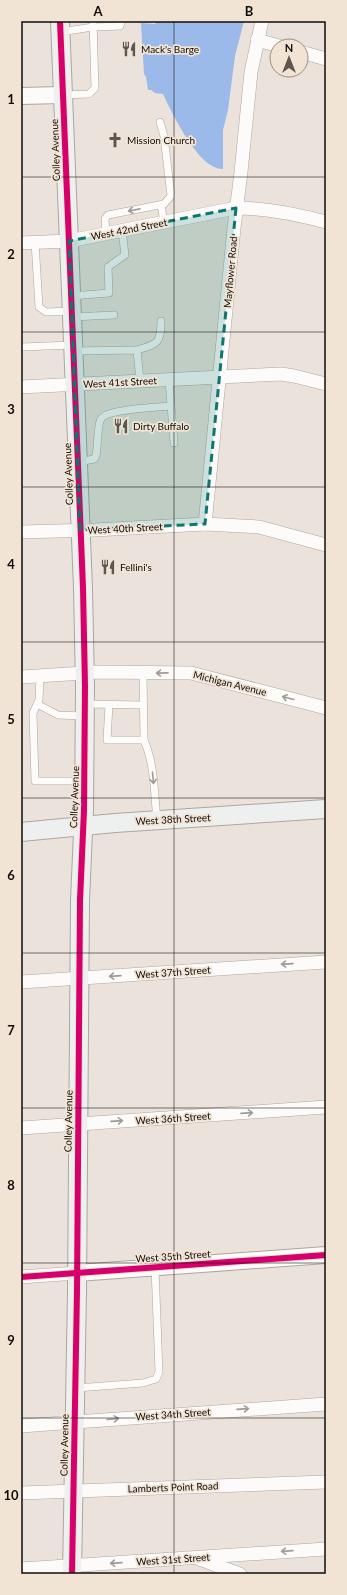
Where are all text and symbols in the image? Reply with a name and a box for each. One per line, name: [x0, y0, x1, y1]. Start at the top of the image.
text: A: [92, 3, 103, 19]
text: B: [245, 3, 254, 19]
north arrow: [269, 38, 309, 78]
restaurant icon: Mack's Barge: [120, 40, 138, 58]
text: N: [285, 41, 293, 54]
place label: Mack's Barge: [141, 43, 199, 55]
text: 1: [7, 91, 15, 107]
street label: Colley Avenue: [48, 119, 62, 181]
church icon: Mission Church: [106, 131, 124, 149]
place label: Mission Church: [127, 134, 195, 146]
one-way arrow: [128, 206, 141, 214]
street label: West 42nd Street: [90, 216, 168, 242]
street label: Mayflower Road: [221, 236, 239, 308]
text: 2: [7, 246, 15, 262]
street label: West 41st Street: [83, 374, 158, 390]
text: 3: [7, 401, 15, 417]
restaurant icon: Dirty Buffalo: [112, 417, 130, 435]
place label: Dirty Buffalo: [133, 420, 189, 432]
street label: Colley Avenue: [61, 443, 75, 505]
street label: West 40th Street: [87, 520, 163, 536]
text: 4: [7, 556, 15, 572]
restaurant icon: Fellini's: [99, 558, 117, 576]
place label: Fellini's: [120, 561, 152, 573]
street label: Michigan Avenue: [192, 668, 268, 698]
one-way arrow: [156, 669, 169, 677]
one-way arrow: [282, 694, 295, 702]
text: 5: [7, 711, 15, 727]
street label: Colley Avenue: [67, 766, 81, 828]
one-way arrow: [149, 771, 157, 784]
street label: West 38th Street: [135, 811, 211, 827]
text: 6: [7, 867, 15, 883]
one-way arrow: [281, 961, 294, 968]
street label: West 37th Street: [135, 963, 211, 981]
one-way arrow: [109, 972, 122, 979]
text: 7: [7, 1022, 15, 1038]
street label: Colley Avenue: [61, 1090, 75, 1152]
street label: West 36th Street: [135, 1109, 211, 1127]
one-way arrow: [240, 1109, 253, 1116]
one-way arrow: [110, 1118, 123, 1125]
text: 8: [7, 1177, 15, 1193]
street label: West 35th Street: [135, 1247, 211, 1265]
text: 9: [7, 1332, 15, 1348]
street label: West 34th Street: [135, 1405, 211, 1423]
one-way arrow: [236, 1406, 249, 1413]
street label: Colley Avenue: [57, 1414, 71, 1476]
one-way arrow: [106, 1415, 119, 1422]
street label: Lamberts Point Road: [127, 1479, 219, 1495]
text: 10: [3, 1487, 19, 1503]
one-way arrow: [281, 1548, 294, 1555]
street label: West 31st Street: [136, 1550, 211, 1568]
one-way arrow: [109, 1560, 122, 1567]

